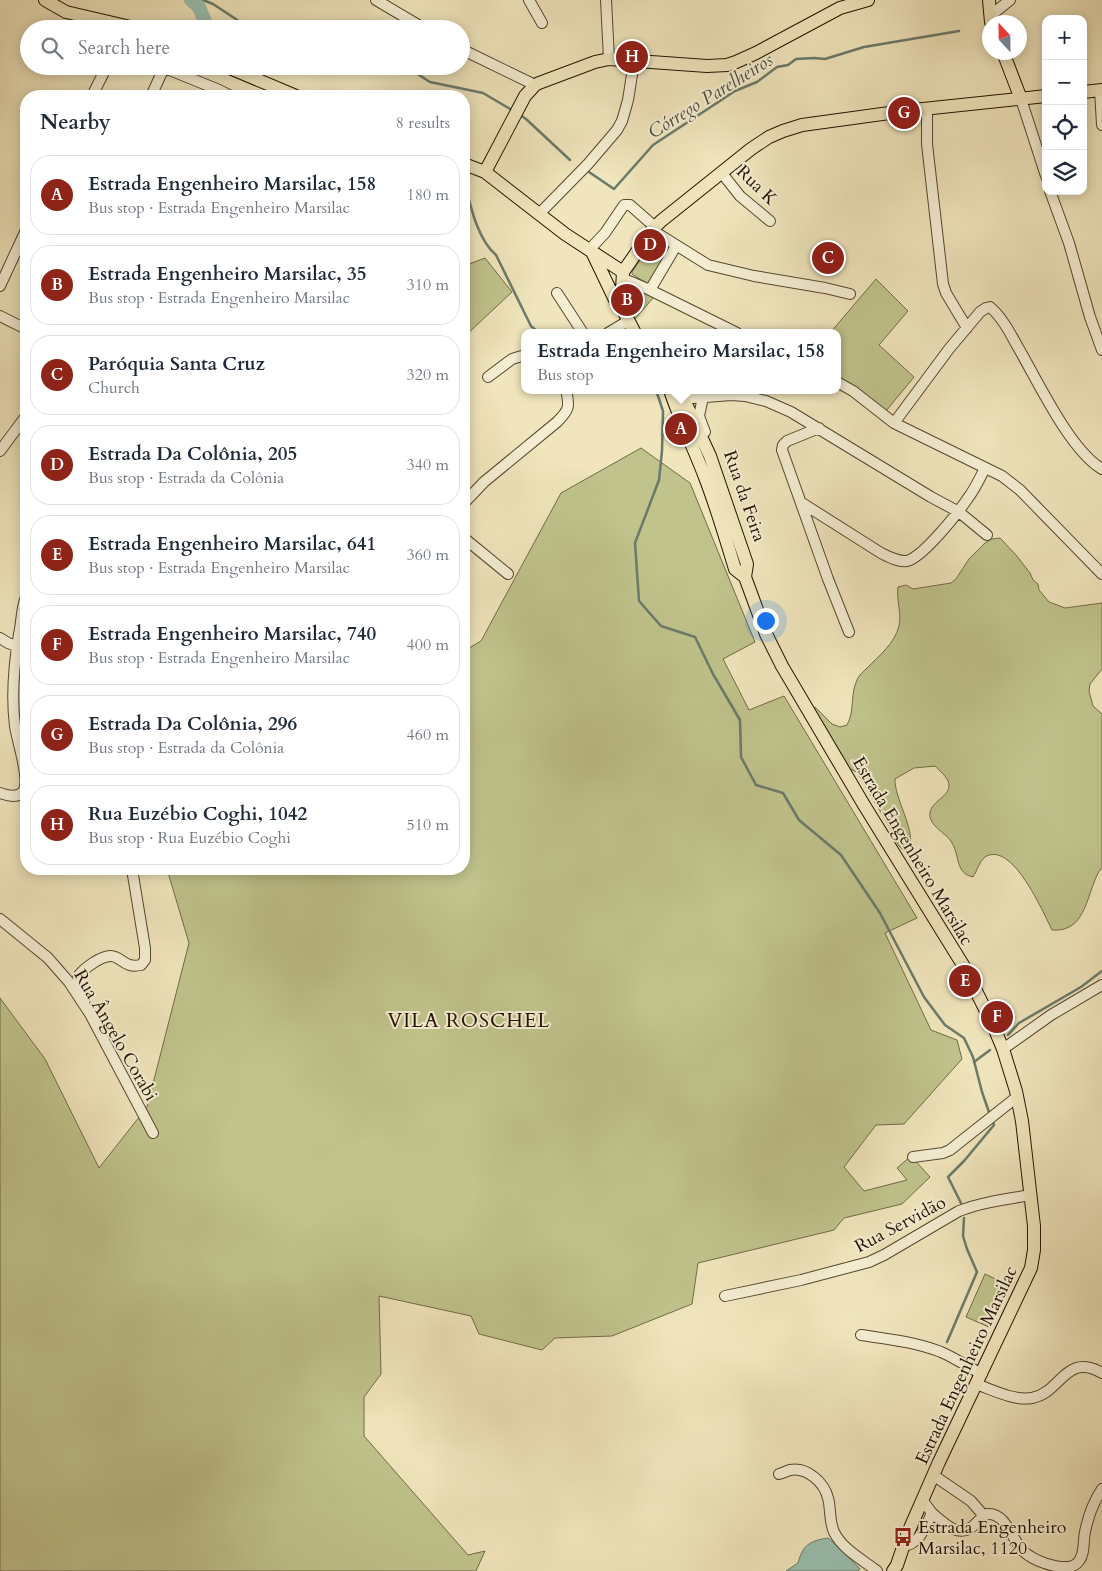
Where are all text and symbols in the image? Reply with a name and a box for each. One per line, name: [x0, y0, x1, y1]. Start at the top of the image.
north arrow: [982, 15, 1027, 60]
map controls: [1042, 15, 1087, 195]
button: +: [1042, 15, 1087, 60]
search box: [20, 20, 470, 75]
icon: search: [38, 34, 66, 62]
text: Search here: [78, 35, 170, 61]
pin: H: [616, 38, 648, 76]
water label: Córrego Parelheiros: [643, 47, 779, 145]
button: −: [1042, 60, 1087, 105]
pin: G: [888, 94, 920, 132]
button: locate: [1042, 105, 1087, 150]
text: Nearby: [40, 108, 111, 137]
text: 8 results: [396, 112, 450, 134]
button: layers: [1042, 150, 1087, 195]
street label: Rua K: [731, 160, 783, 212]
text: Estrada Engenheiro Marsilac, 158: [88, 171, 376, 197]
text: A: [51, 184, 63, 206]
text: 180 m: [407, 184, 449, 206]
text: Bus stop · Estrada Engenheiro Marsilac: [88, 197, 350, 219]
pin: D: [634, 226, 666, 264]
pin: C: [812, 239, 844, 277]
text: Estrada Engenheiro Marsilac, 35: [88, 261, 366, 287]
text: B: [51, 274, 63, 296]
text: 310 m: [407, 274, 449, 296]
pin: B: [611, 281, 643, 319]
text: Bus stop · Estrada Engenheiro Marsilac: [88, 287, 350, 309]
popup: [521, 329, 841, 394]
text: Estrada Engenheiro Marsilac, 158: [537, 338, 825, 364]
text: Paróquia Santa Cruz: [88, 351, 265, 377]
text: C: [51, 364, 63, 386]
text: 320 m: [407, 364, 449, 386]
text: Bus stop: [537, 364, 594, 386]
text: Church: [88, 377, 140, 399]
pin: A: [665, 410, 697, 448]
text: Estrada Da Colônia, 205: [88, 441, 297, 467]
street label: Rua da Feira: [717, 447, 772, 545]
text: D: [50, 454, 64, 476]
text: 340 m: [407, 454, 449, 476]
text: Bus stop · Estrada da Colônia: [88, 467, 284, 489]
text: Estrada Engenheiro Marsilac, 641: [88, 531, 376, 557]
text: E: [52, 544, 62, 566]
text: 360 m: [407, 544, 449, 566]
text: Bus stop · Estrada Engenheiro Marsilac: [88, 557, 350, 579]
your location: [753, 608, 779, 634]
text: Estrada Engenheiro Marsilac, 740: [88, 621, 376, 647]
text: F: [52, 634, 62, 656]
text: 400 m: [407, 634, 449, 656]
text: Bus stop · Estrada Engenheiro Marsilac: [88, 647, 350, 669]
text: Estrada Da Colônia, 296: [88, 711, 297, 737]
text: G: [50, 724, 64, 746]
text: 460 m: [407, 724, 449, 746]
text: Bus stop · Estrada da Colônia: [88, 737, 284, 759]
street label: Estrada Engenheiro Marsilac: [846, 752, 979, 950]
text: Rua Euzébio Coghi, 1042: [88, 801, 307, 827]
text: H: [50, 814, 64, 836]
text: 510 m: [407, 814, 449, 836]
text: Bus stop · Rua Euzébio Coghi: [88, 827, 291, 849]
pin: E: [949, 962, 981, 1000]
street label: Rua Ângelo Corabi: [68, 965, 163, 1106]
pin: F: [981, 998, 1013, 1036]
district label: VILA ROSCHEL: [388, 1007, 550, 1034]
street label: Rua Servidão: [850, 1190, 951, 1259]
street label: Estrada Engenheiro Marsilac: [909, 1262, 1024, 1469]
place label: Estrada Engenheiro Marsilac, 1120: [918, 1515, 1067, 1561]
bus stop icon: Estrada Engenheiro Marsilac, 1120: [892, 1526, 914, 1548]

